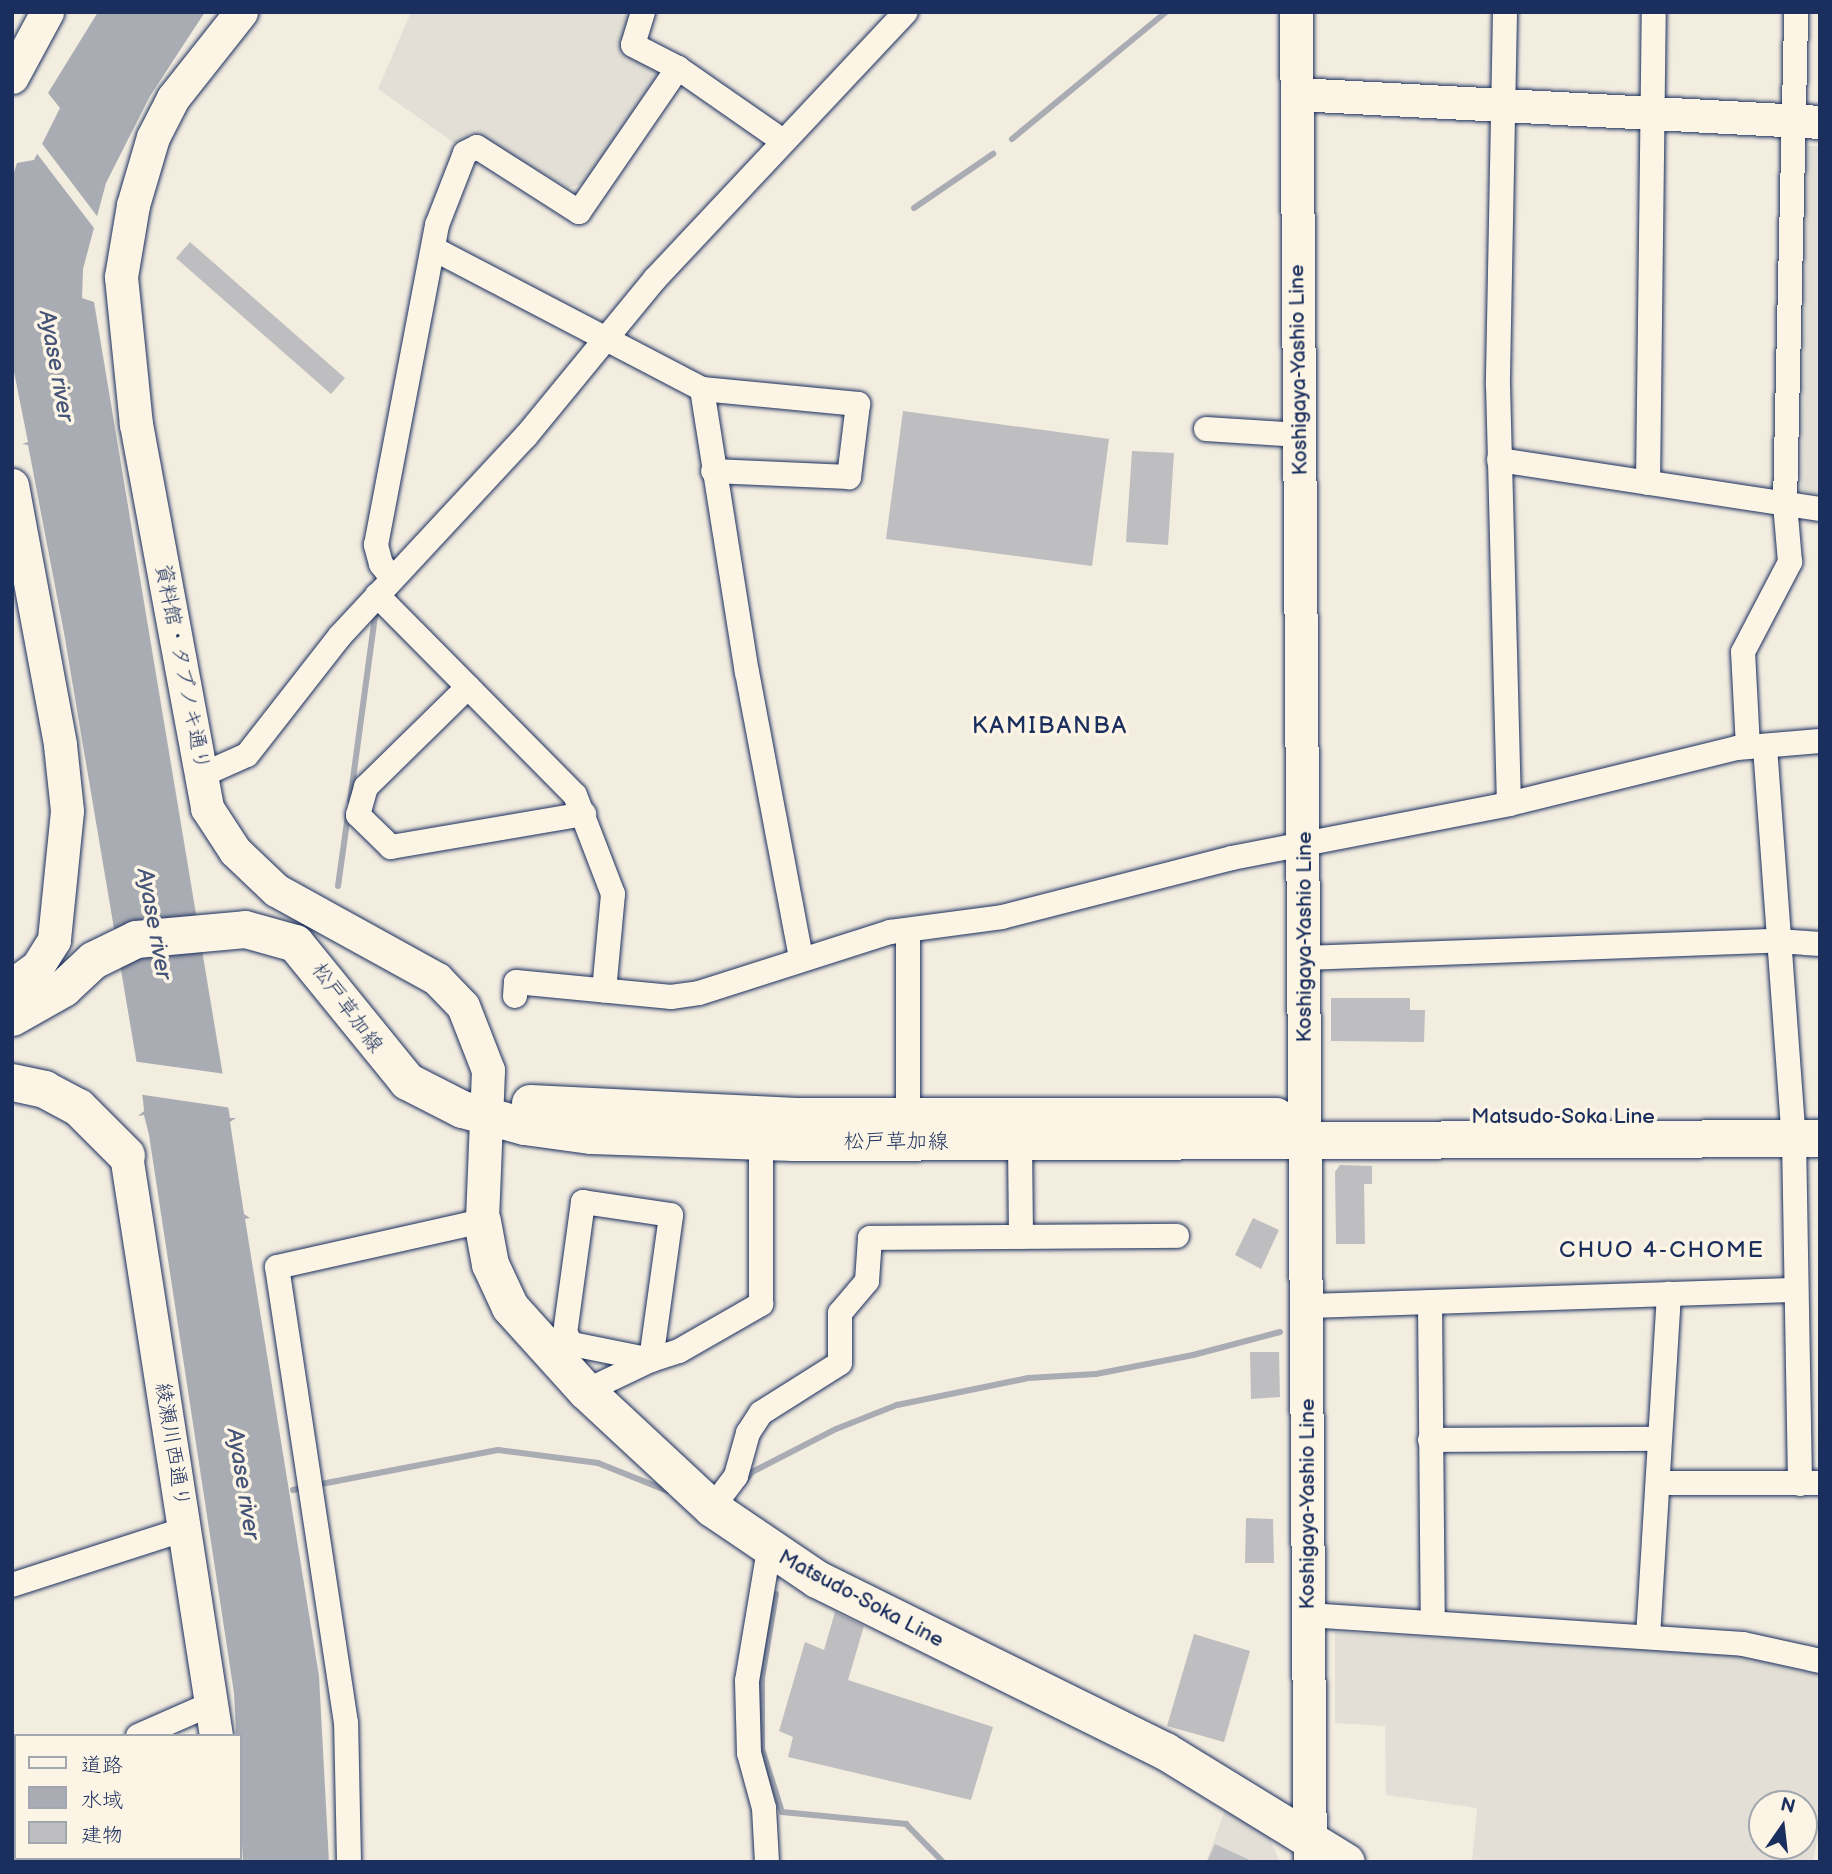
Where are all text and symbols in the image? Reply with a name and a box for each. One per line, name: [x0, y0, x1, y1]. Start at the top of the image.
street label: Koshigaya-Yashio Line: [1285, 264, 1313, 476]
water label: Ayase river: [33, 308, 79, 424]
street label: 資料館・タブノキ通り: [150, 562, 214, 772]
district label: KAMIBANBA: [973, 712, 1127, 740]
street label: Koshigaya-Yashio Line: [1292, 832, 1318, 1042]
water label: Ayase river: [131, 866, 177, 982]
street label: 松戸草加線: [306, 958, 388, 1058]
street label: Matsudo-Soka Line: [1471, 1104, 1655, 1130]
street label: 松戸草加線: [844, 1129, 948, 1155]
district label: CHUO 4-CHOME: [1561, 1236, 1763, 1264]
street label: 綾瀬川西通り: [150, 1381, 194, 1509]
street label: Koshigaya-Yashio Line: [1295, 1399, 1321, 1609]
water label: Ayase river: [221, 1426, 265, 1542]
street label: Matsudo-Soka Line: [774, 1545, 948, 1653]
legend: [14, 1734, 242, 1860]
text: 道路: [81, 1753, 123, 1778]
text: 水域: [81, 1788, 123, 1813]
north arrow: [1748, 1790, 1818, 1860]
text: N: [1778, 1793, 1797, 1819]
text: 建物: [81, 1823, 123, 1848]

